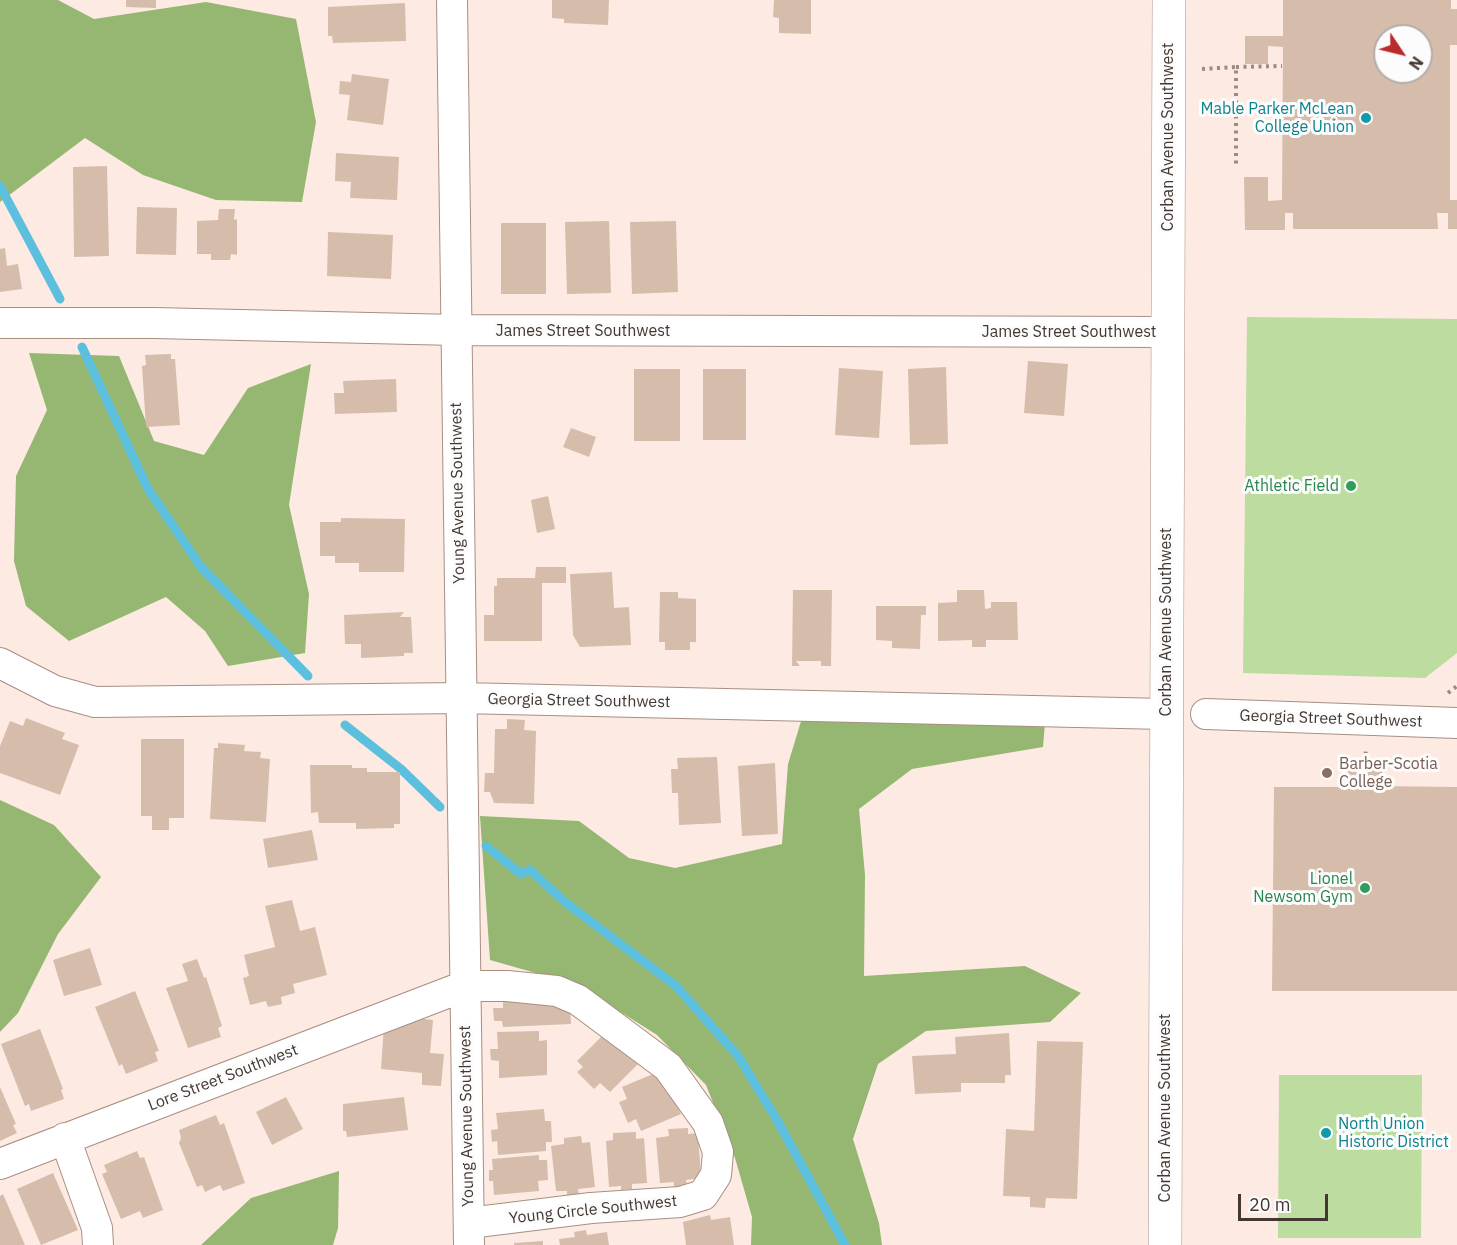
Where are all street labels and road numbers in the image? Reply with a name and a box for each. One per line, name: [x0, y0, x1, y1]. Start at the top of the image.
street label: Corban Avenue Southwest: [1158, 43, 1178, 231]
street label: James Street Southwest: [496, 321, 670, 341]
street label: James Street Southwest: [982, 322, 1156, 342]
street label: Young Avenue Southwest: [447, 402, 469, 584]
street label: Corban Avenue Southwest: [1156, 528, 1176, 716]
street label: Georgia Street Southwest: [487, 690, 671, 712]
street label: Georgia Street Southwest: [1239, 706, 1423, 732]
street label: Corban Avenue Southwest: [1155, 1014, 1175, 1202]
street label: Young Avenue Southwest: [456, 1025, 478, 1207]
street label: Lore Street Southwest: [145, 1041, 301, 1115]
street label: Young Circle Southwest: [508, 1192, 678, 1228]

